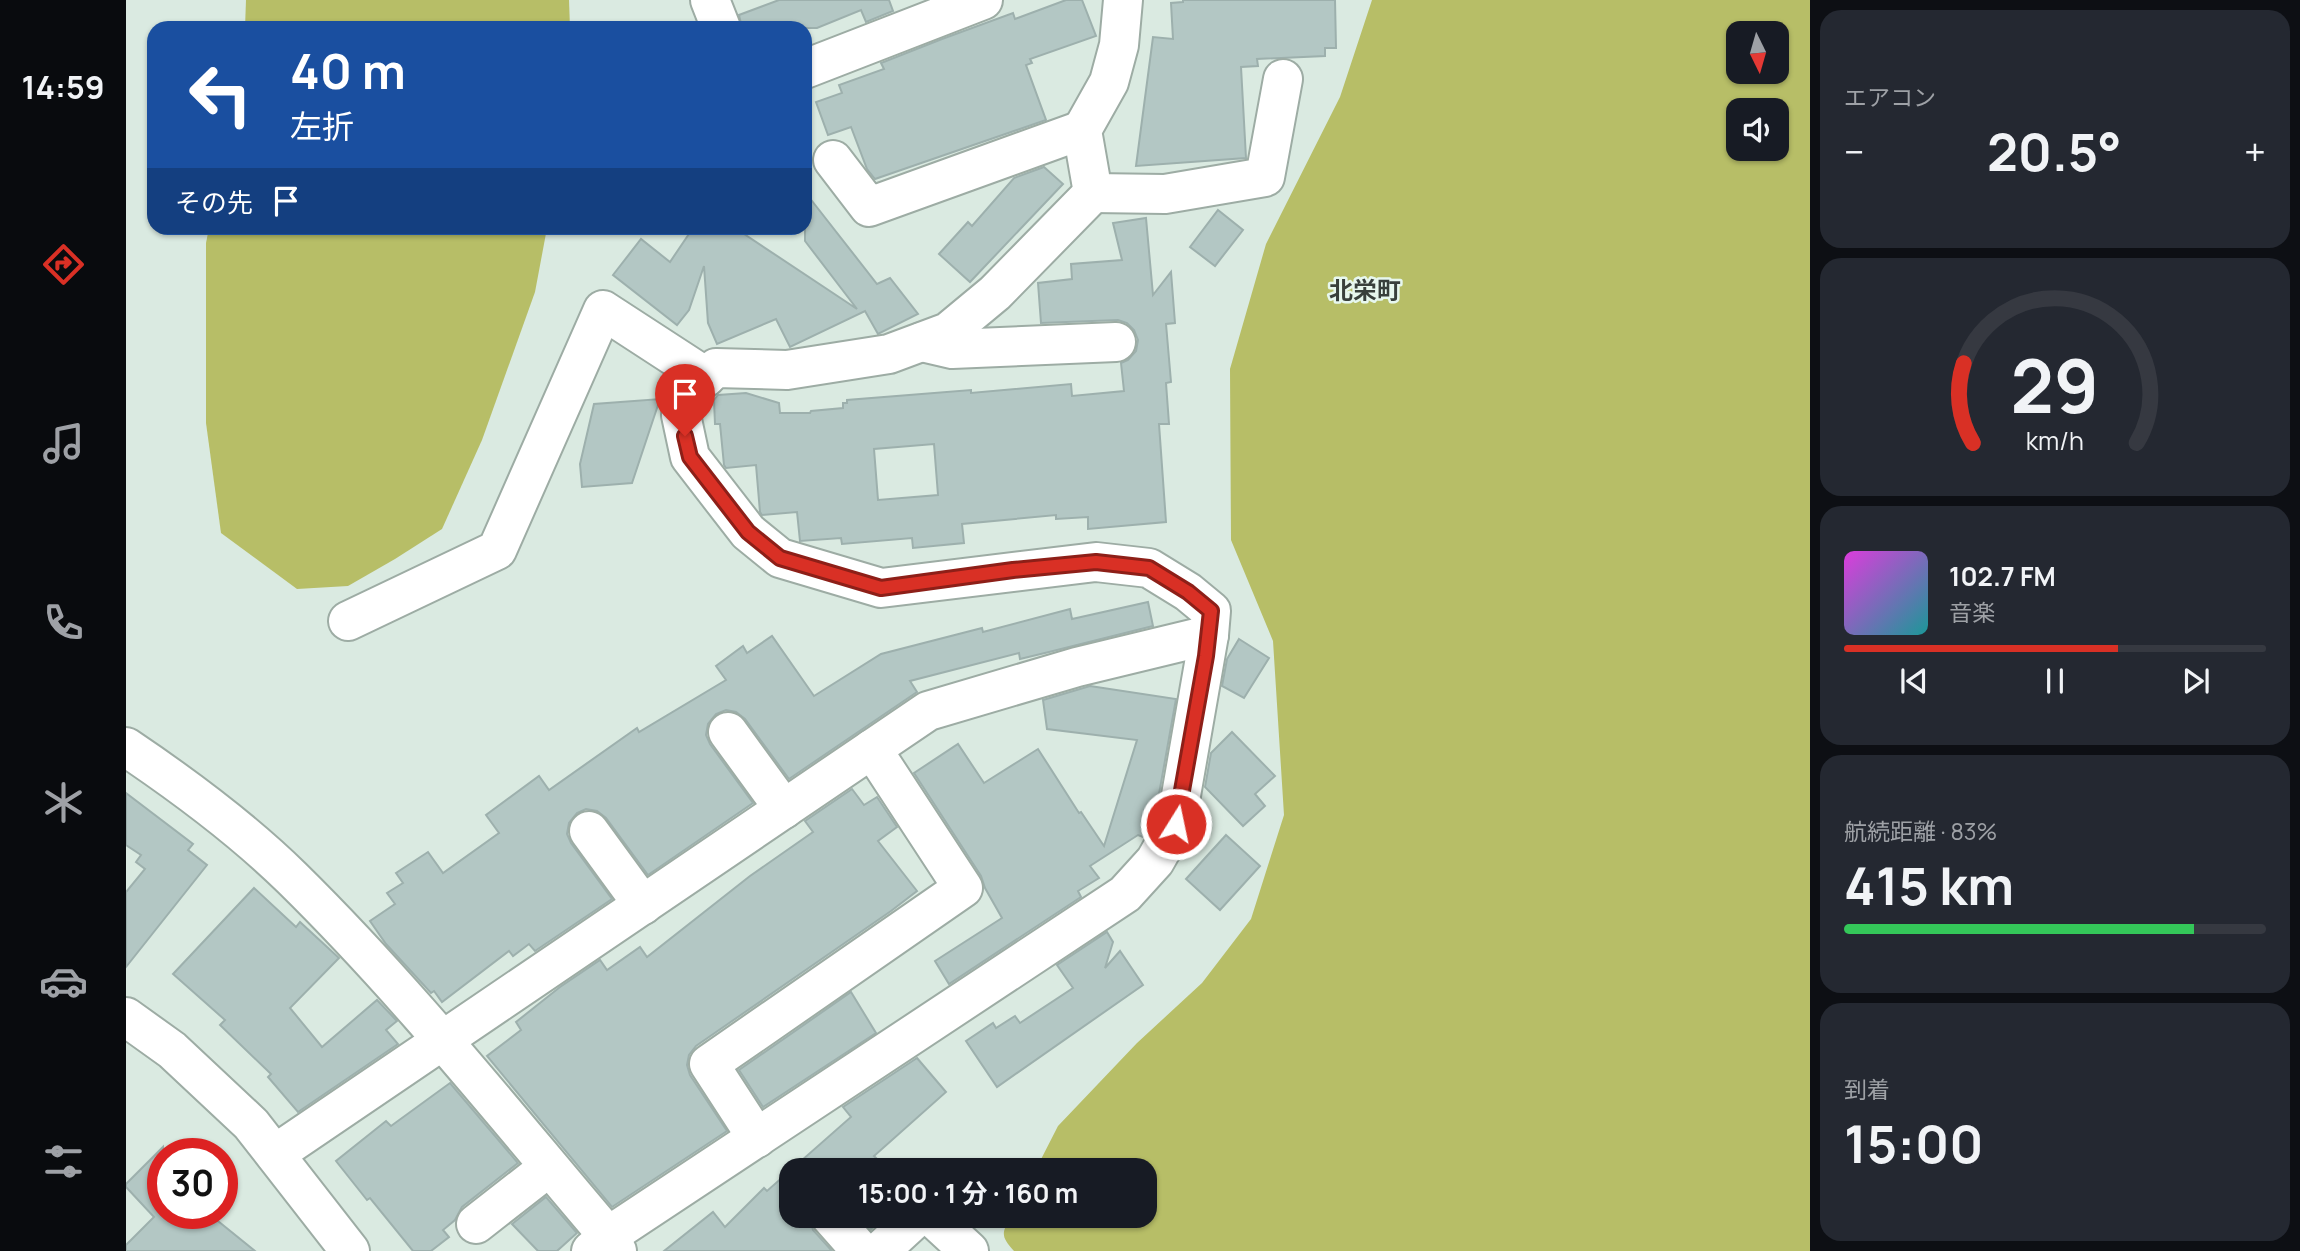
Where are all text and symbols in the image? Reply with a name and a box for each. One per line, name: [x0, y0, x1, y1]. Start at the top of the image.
north arrow: [1726, 21, 1788, 84]
map controls: [1726, 21, 1789, 161]
text: 40 m: [290, 37, 406, 104]
icon: left: [175, 49, 266, 140]
text: 14:59: [21, 65, 105, 109]
text: エアコン: [1844, 81, 1936, 113]
button: sound: [1726, 98, 1789, 161]
text: 左折: [290, 104, 354, 148]
text: 20.5°: [1987, 116, 2122, 187]
text: −: [1844, 125, 1865, 177]
text: +: [2244, 125, 2266, 177]
icon: arrive: [267, 182, 305, 220]
text: その先: [175, 184, 253, 220]
icon: directions: [39, 240, 88, 289]
district label: 北栄町: [1329, 273, 1401, 306]
text: 29: [2011, 336, 2099, 436]
pin: [655, 364, 715, 436]
icon: arrive: [666, 375, 704, 413]
icon: music: [39, 419, 88, 468]
text: km/h: [2026, 423, 2084, 458]
text: 102.7 FM: [1949, 558, 2056, 594]
text: 音楽: [1949, 596, 1995, 628]
icon: phone: [39, 598, 88, 647]
icon: previous: [1895, 662, 1933, 700]
icon: pause: [2036, 662, 2074, 700]
icon: next: [2177, 662, 2215, 700]
icon: climate: [39, 778, 88, 827]
position arrow: [1139, 787, 1213, 861]
text: 航続距離 · 83%: [1844, 815, 1997, 847]
text: 415 km: [1844, 850, 2014, 921]
icon: car: [39, 957, 88, 1006]
text: 到着: [1844, 1073, 1890, 1105]
text: 15:00: [1844, 1108, 1984, 1179]
icon: filters: [39, 1137, 88, 1186]
speed limit sign: 30: [147, 1138, 238, 1229]
text: 15:00 · 1 分 · 160 m: [858, 1175, 1078, 1211]

